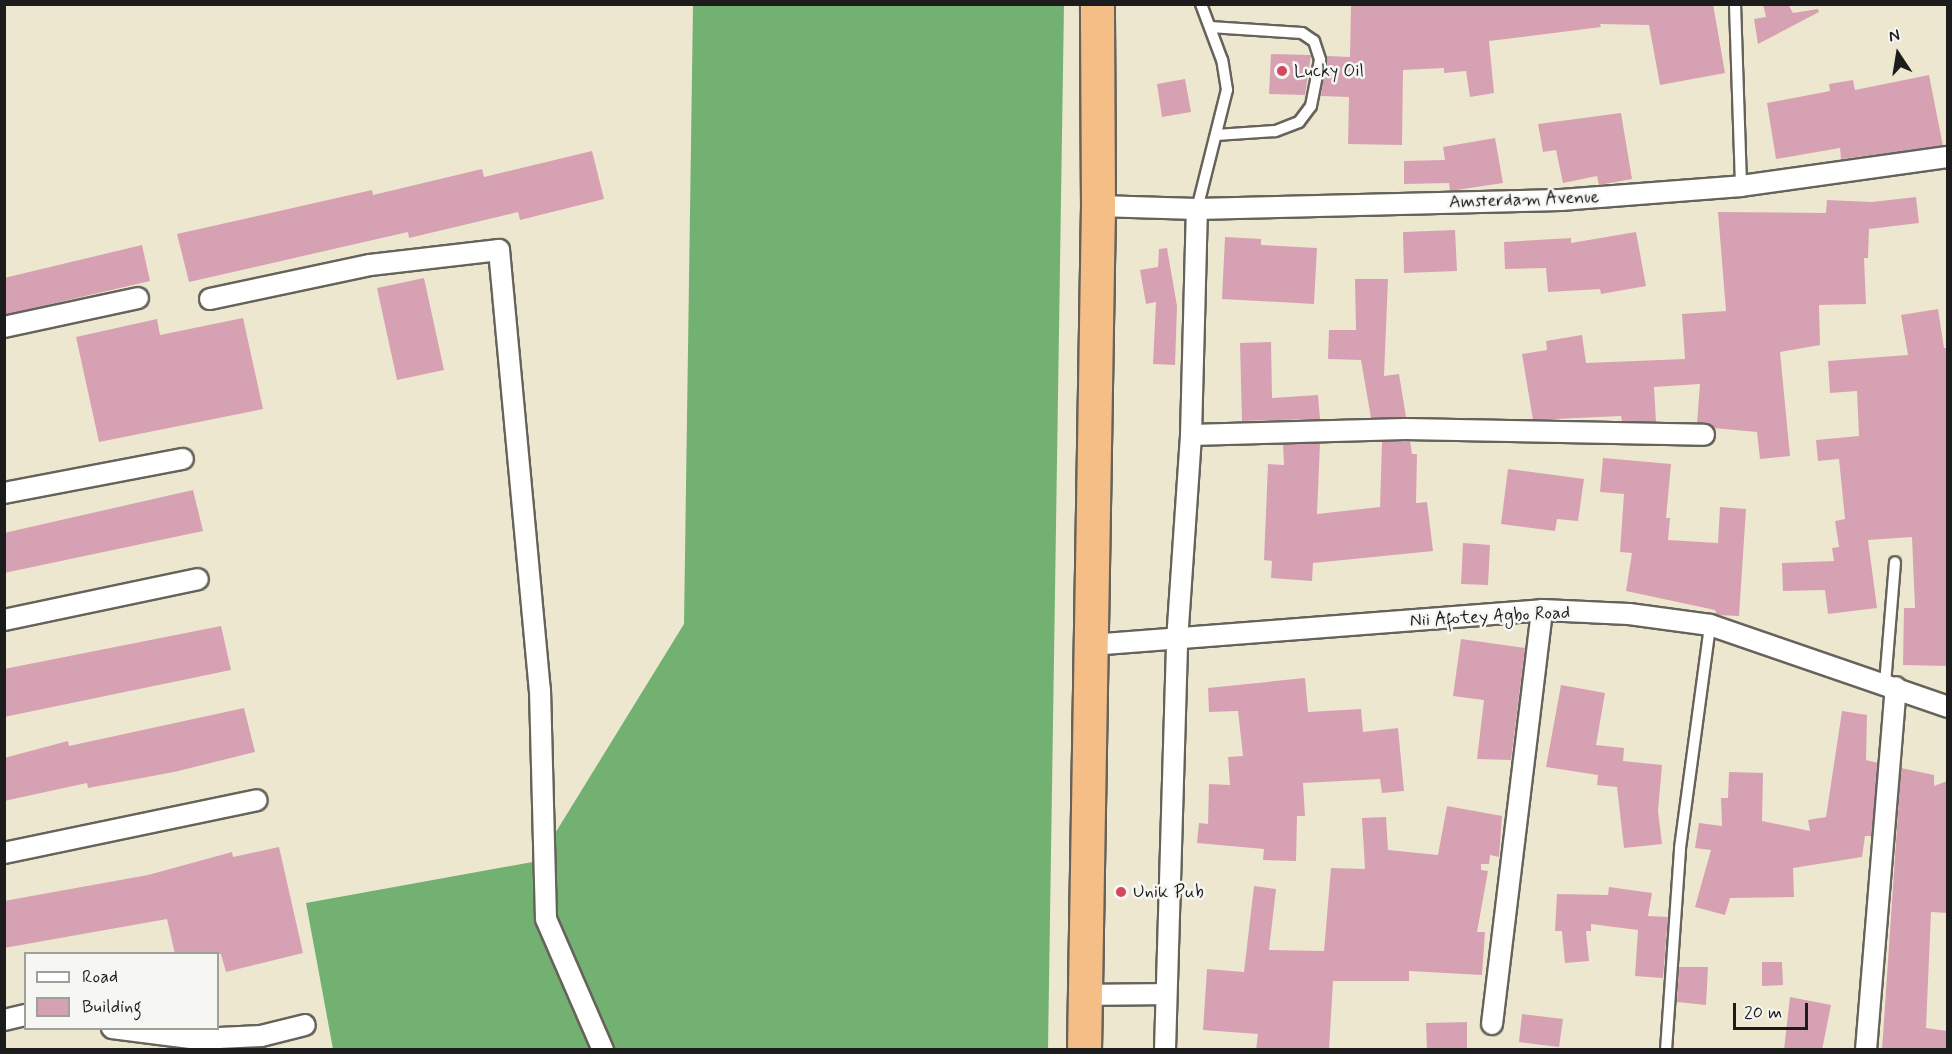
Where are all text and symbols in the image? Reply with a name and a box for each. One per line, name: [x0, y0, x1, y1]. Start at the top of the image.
north arrow: [1868, 24, 1928, 84]
text: N: [1887, 25, 1902, 47]
place label: Lucky Oil: [1294, 60, 1364, 82]
marker: Lucky Oil: [1275, 64, 1289, 78]
street label: Amsterdam Avenue: [1447, 187, 1601, 213]
street label: Nii Afotey Agbo Road: [1409, 602, 1571, 632]
place label: Unik Pub: [1133, 881, 1203, 903]
marker: Unik Pub: [1114, 885, 1128, 899]
legend: [24, 952, 219, 1030]
text: Road: [82, 965, 118, 989]
scale bar: [1736, 991, 1811, 1029]
text: Building: [82, 995, 142, 1019]
text: 20 m: [1744, 1001, 1782, 1025]

